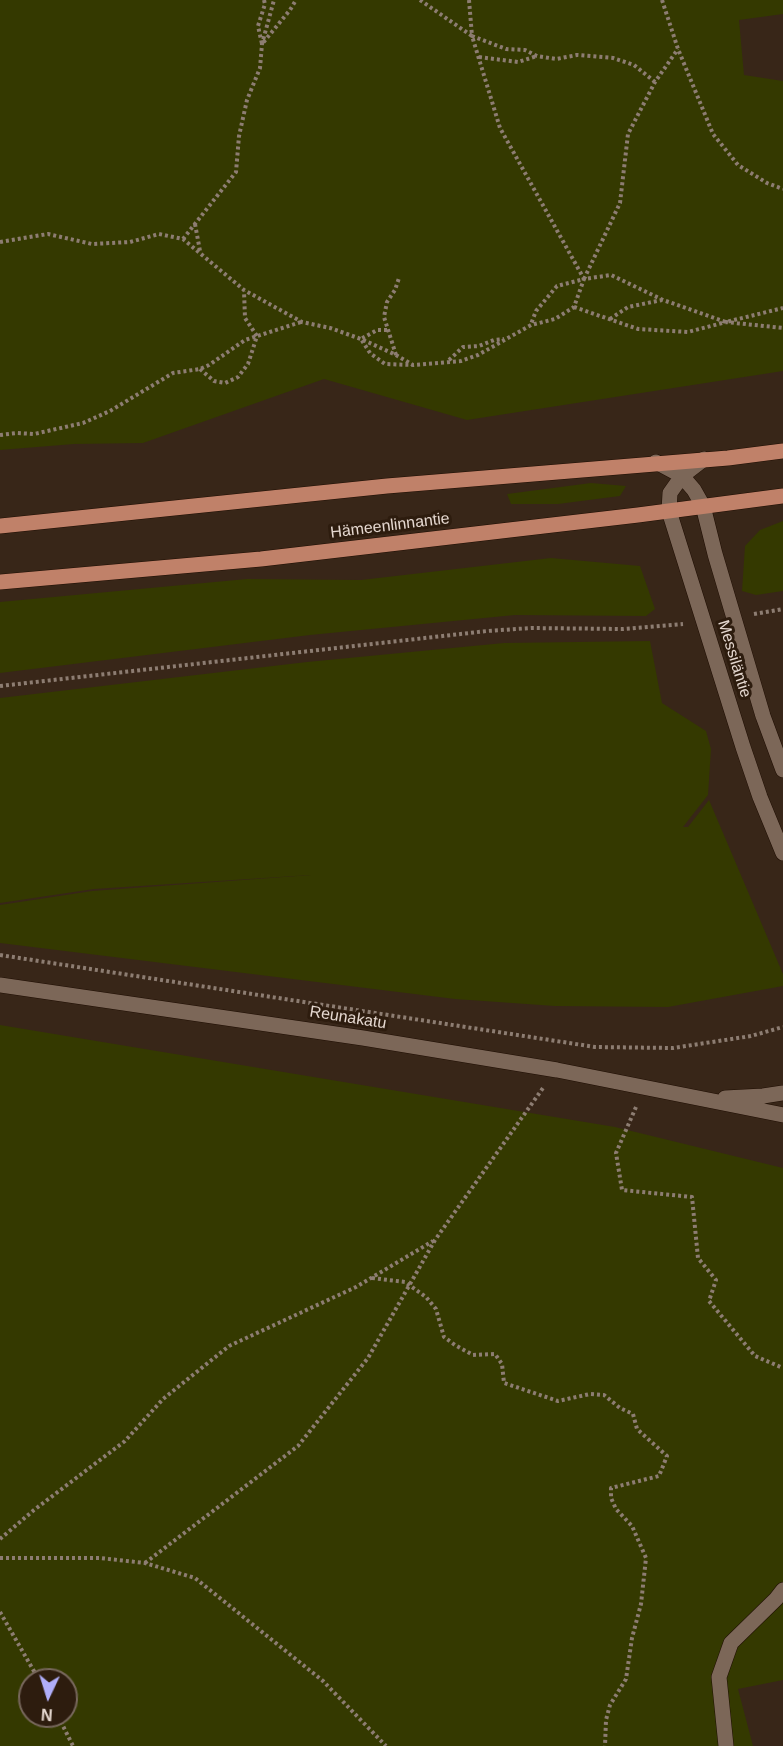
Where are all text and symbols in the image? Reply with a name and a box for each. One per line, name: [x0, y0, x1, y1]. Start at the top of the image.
street label: Hämeenlinnantie: [329, 509, 451, 543]
street label: Messiläntie: [713, 618, 755, 700]
street label: Reunakatu: [308, 1002, 388, 1034]
north arrow: [18, 1668, 78, 1728]
text: N: [40, 1706, 53, 1723]

